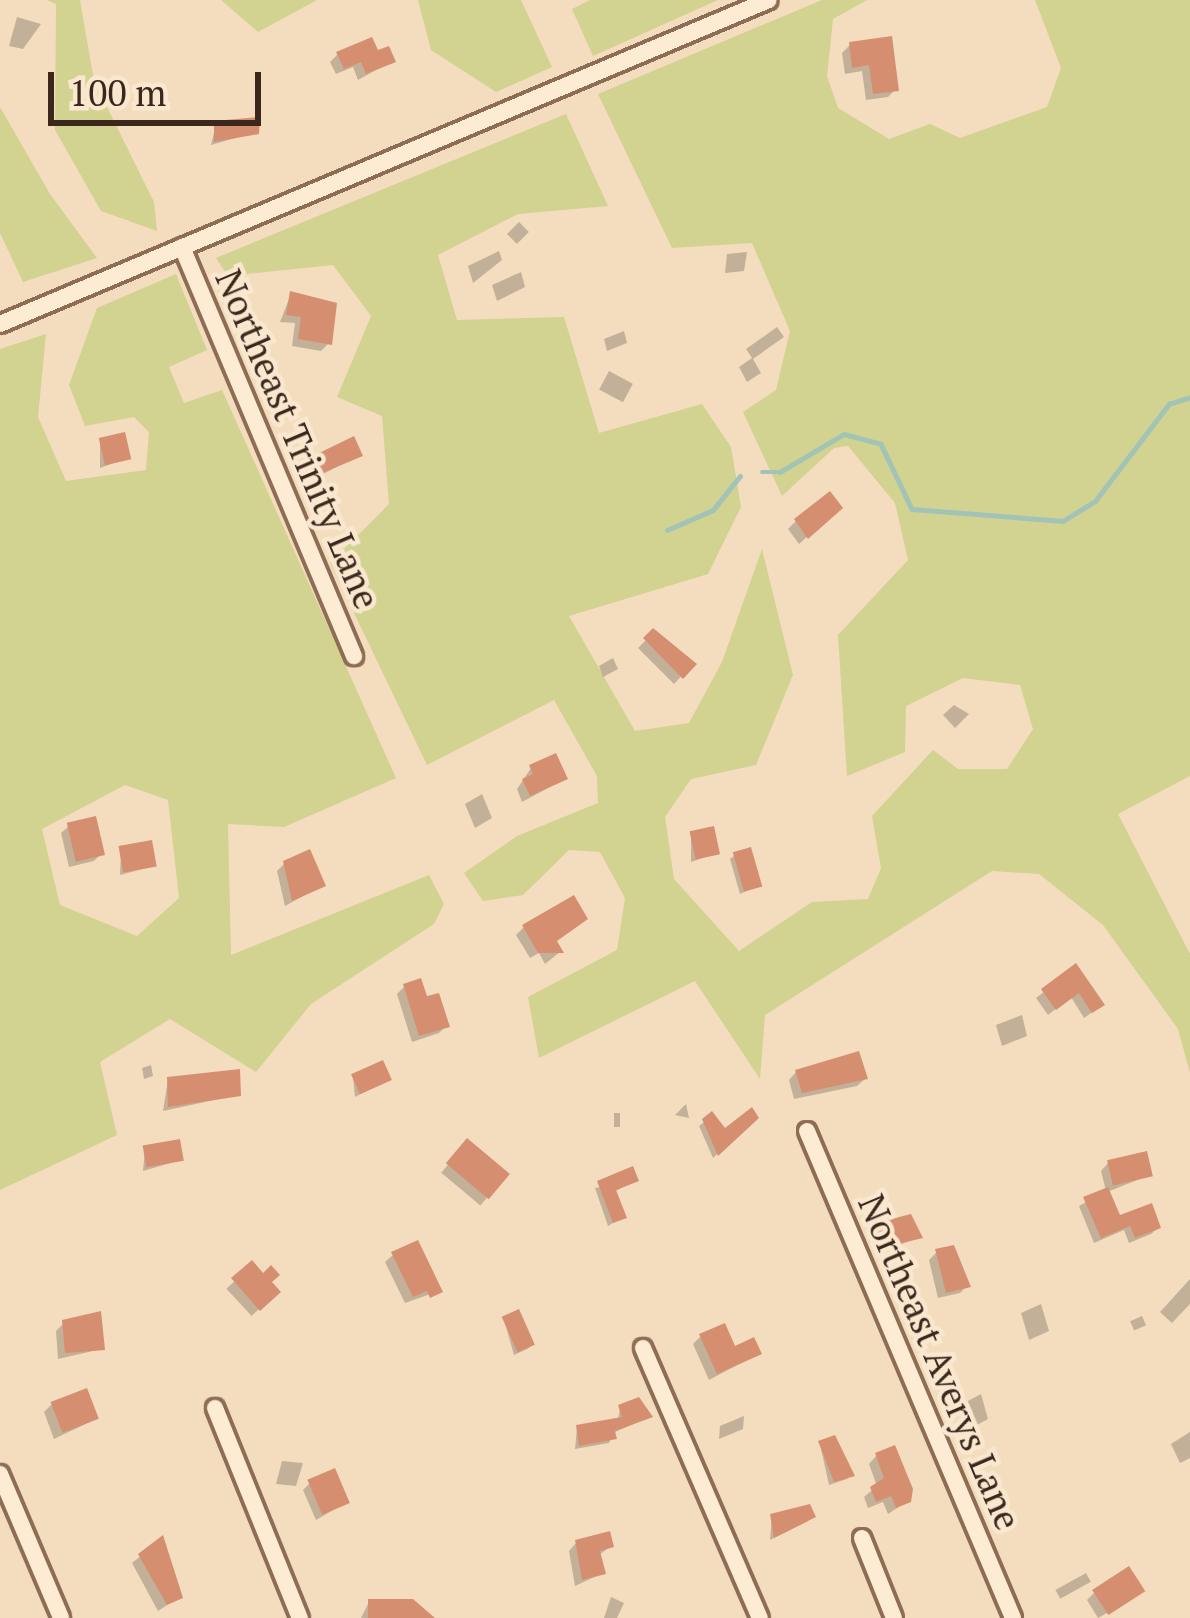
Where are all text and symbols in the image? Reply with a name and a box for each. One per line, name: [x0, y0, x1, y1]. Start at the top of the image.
scale bar: [54, 48, 267, 122]
text: 100 m: [69, 69, 166, 116]
street label: Northeast Trinity Lane: [207, 263, 389, 615]
street label: Northeast Averys Lane: [850, 1188, 1030, 1536]

